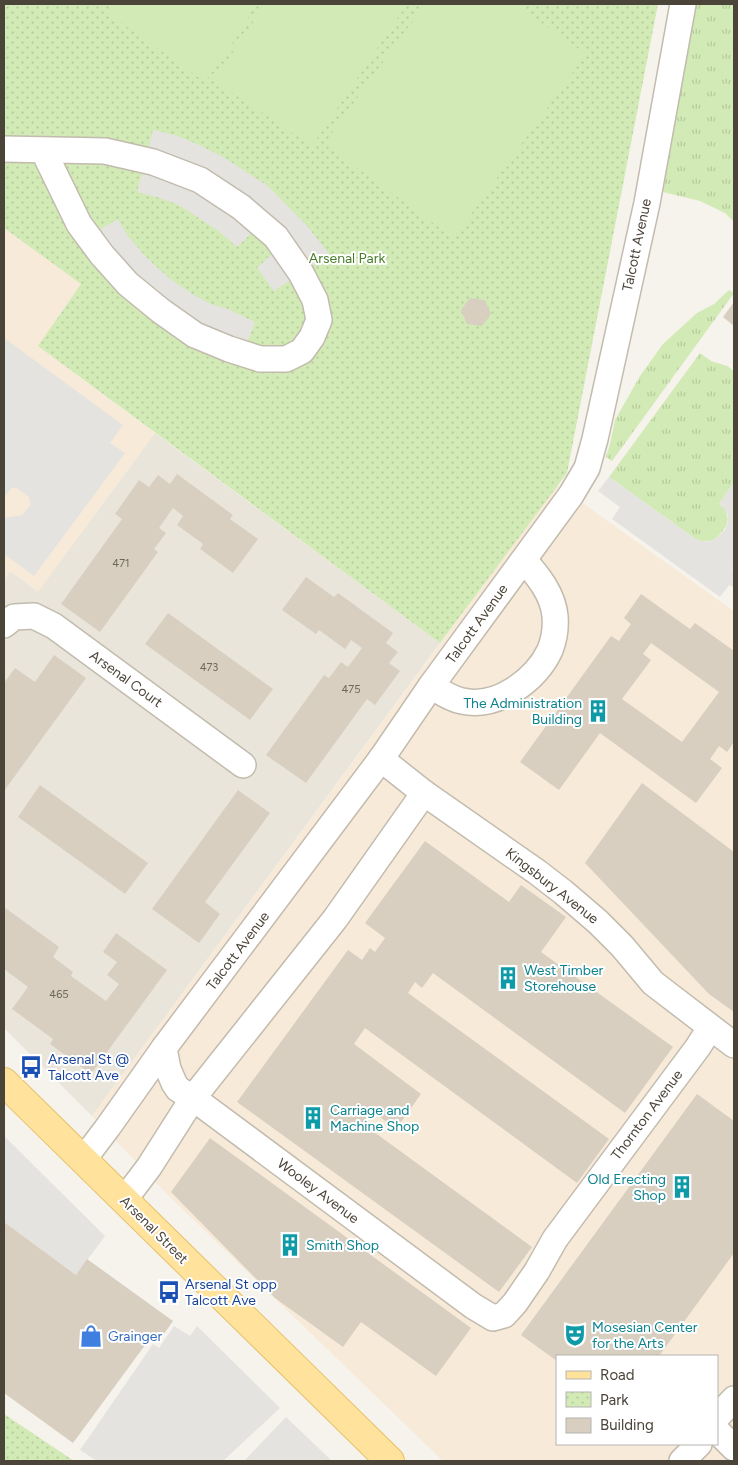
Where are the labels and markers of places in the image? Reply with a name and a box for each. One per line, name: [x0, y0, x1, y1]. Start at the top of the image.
place label: The Administration Building: [463, 695, 582, 728]
building icon: The Administration Building: [585, 698, 611, 724]
place label: West Timber Storehouse: [524, 962, 604, 995]
building icon: West Timber Storehouse: [495, 965, 521, 991]
place label: Arsenal St @ Talcott Ave: [48, 1051, 129, 1084]
bus stop icon: Arsenal St @ Talcott Ave: [18, 1054, 44, 1080]
place label: Carriage and Machine Shop: [330, 1102, 419, 1135]
building icon: Carriage and Machine Shop: [300, 1105, 326, 1131]
place label: Old Erecting Shop: [588, 1171, 666, 1204]
building icon: Old Erecting Shop: [669, 1174, 695, 1200]
building icon: Smith Shop: [277, 1232, 303, 1258]
place label: Smith Shop: [306, 1237, 379, 1254]
place label: Arsenal St opp Talcott Ave: [185, 1276, 277, 1309]
bus stop icon: Arsenal St opp Talcott Ave: [156, 1279, 182, 1305]
place label: Mosesian Center for the Arts: [592, 1319, 698, 1352]
theatre icon: Mosesian Center for the Arts: [562, 1322, 588, 1348]
shop icon: Grainger: [78, 1323, 104, 1349]
place label: Grainger: [108, 1328, 162, 1345]

